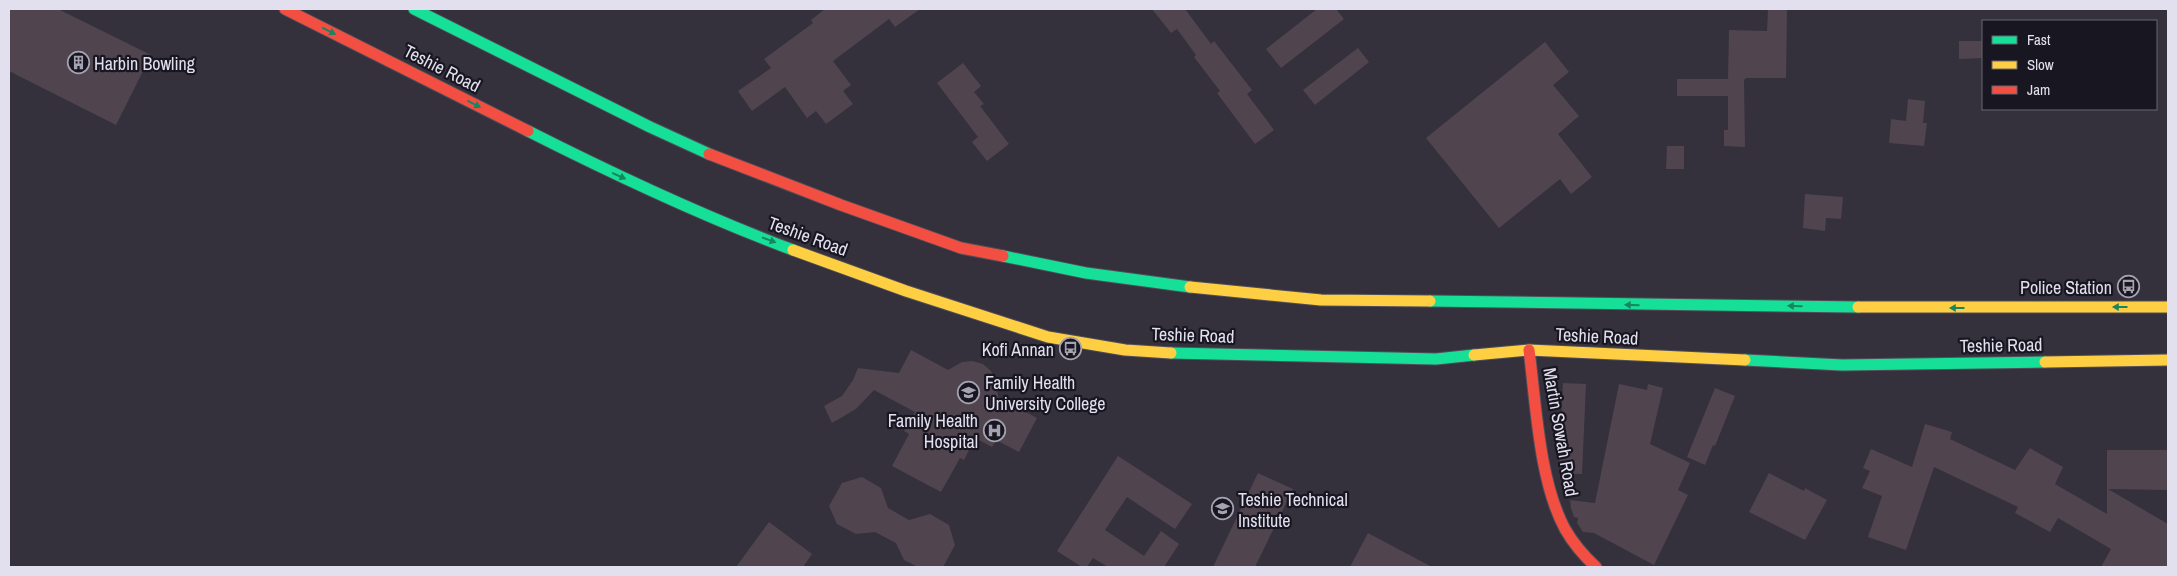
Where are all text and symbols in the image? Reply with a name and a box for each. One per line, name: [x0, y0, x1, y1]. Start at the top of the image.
legend: [1982, 20, 2157, 110]
one-way arrow: [322, 27, 336, 35]
text: Fast: [2027, 29, 2051, 50]
street label: Teshie Road: [399, 38, 485, 98]
building icon: Harbin Bowling: [66, 51, 90, 75]
place label: Harbin Bowling: [94, 51, 196, 76]
text: Slow: [2027, 54, 2054, 75]
text: Jam: [2027, 79, 2050, 100]
one-way arrow: [467, 100, 481, 108]
one-way arrow: [612, 173, 626, 181]
street label: Teshie Road: [765, 210, 851, 262]
one-way arrow: [761, 237, 776, 244]
place label: Police Station: [2020, 275, 2112, 300]
bus stop icon: Police Station: [2116, 275, 2140, 299]
one-way arrow: [1624, 300, 1640, 308]
one-way arrow: [1786, 302, 1802, 310]
one-way arrow: [2111, 303, 2127, 311]
one-way arrow: [1949, 304, 1965, 312]
street label: Teshie Road: [1151, 321, 1235, 349]
street label: Teshie Road: [1555, 321, 1639, 351]
street label: Teshie Road: [1959, 332, 2043, 358]
place label: Kofi Annan: [982, 337, 1054, 362]
bus stop icon: Kofi Annan: [1058, 337, 1082, 361]
street label: Martin Sowah Road: [1537, 366, 1585, 498]
place label: Family Health University College: [985, 370, 1106, 416]
school or university icon: Family Health University College: [957, 380, 981, 404]
place label: Family Health Hospital: [888, 408, 978, 454]
hospital icon: Family Health Hospital: [982, 418, 1006, 442]
place label: Teshie Technical Institute: [1238, 487, 1348, 533]
school or university icon: Teshie Technical Institute: [1210, 497, 1234, 521]

